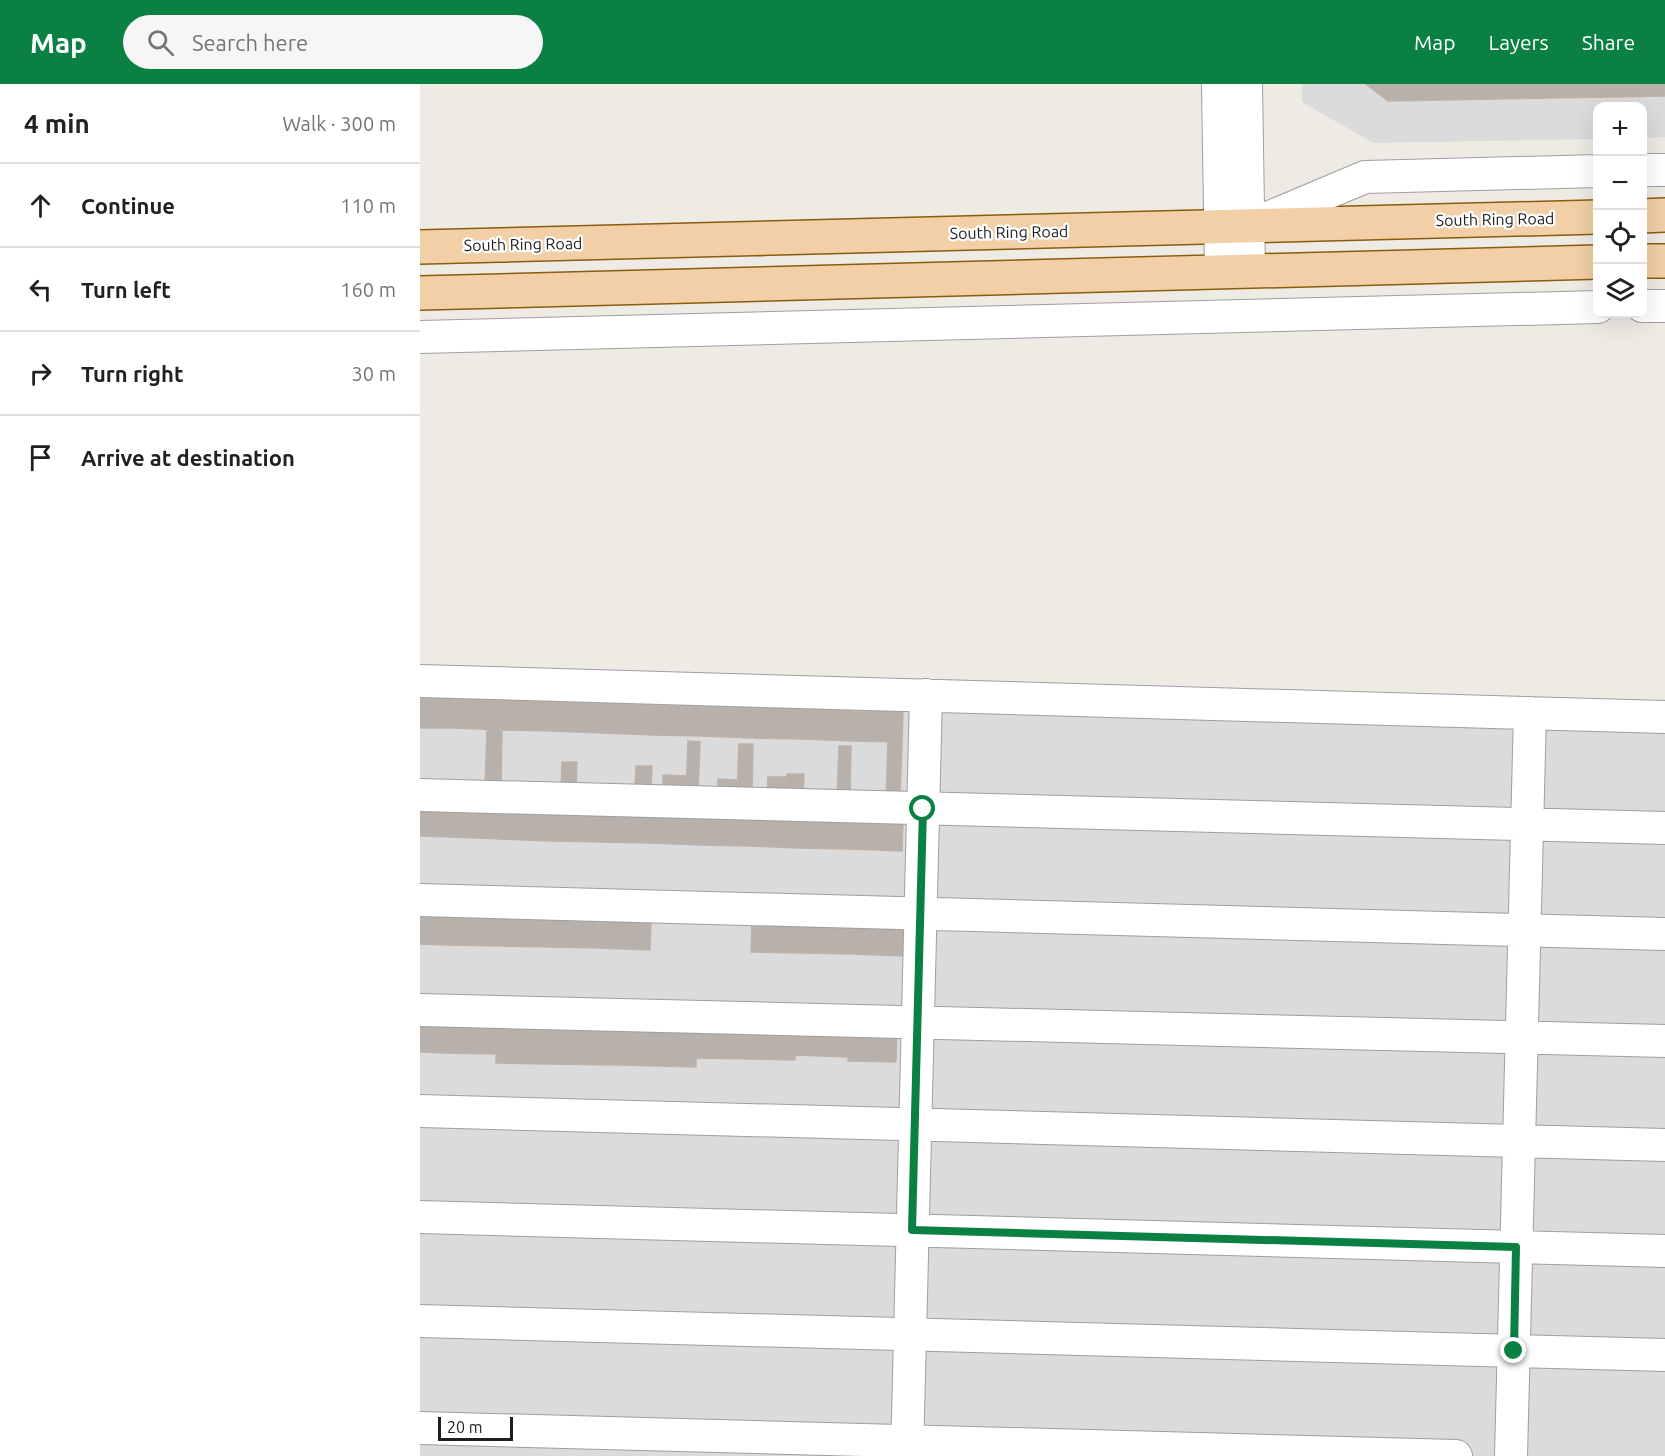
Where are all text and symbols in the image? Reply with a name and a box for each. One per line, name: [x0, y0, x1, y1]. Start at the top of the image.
search box: [123, 15, 543, 69]
icon: search: [144, 26, 177, 59]
text: Map: [30, 27, 87, 58]
text: Search here: [192, 30, 308, 55]
text: Map: [1414, 30, 1455, 54]
text: Layers: [1488, 30, 1549, 54]
text: Share: [1582, 30, 1635, 54]
map controls: [1593, 102, 1647, 318]
button: +: [1593, 102, 1647, 156]
text: 4 min: [24, 109, 90, 138]
text: Walk · 300 m: [283, 112, 396, 135]
button: −: [1593, 156, 1647, 210]
icon: ahead: [24, 189, 57, 222]
text: Continue: [81, 193, 175, 218]
text: 110 m: [340, 194, 396, 217]
street label: South Ring Road: [1435, 209, 1555, 229]
button: locate: [1593, 210, 1647, 264]
street label: South Ring Road: [949, 222, 1069, 242]
street label: South Ring Road: [463, 234, 583, 254]
button: layers: [1593, 264, 1647, 318]
icon: left: [24, 273, 57, 306]
text: Turn left: [81, 277, 171, 302]
text: 160 m: [340, 278, 396, 301]
icon: right: [24, 357, 57, 390]
text: Turn right: [81, 361, 183, 386]
text: 30 m: [352, 362, 396, 385]
icon: arrive: [24, 441, 57, 474]
text: Arrive at destination: [81, 445, 295, 470]
route start: [909, 795, 935, 821]
route end: [1500, 1337, 1526, 1363]
scale bar: [438, 1414, 513, 1442]
text: 20 m: [447, 1418, 483, 1436]

